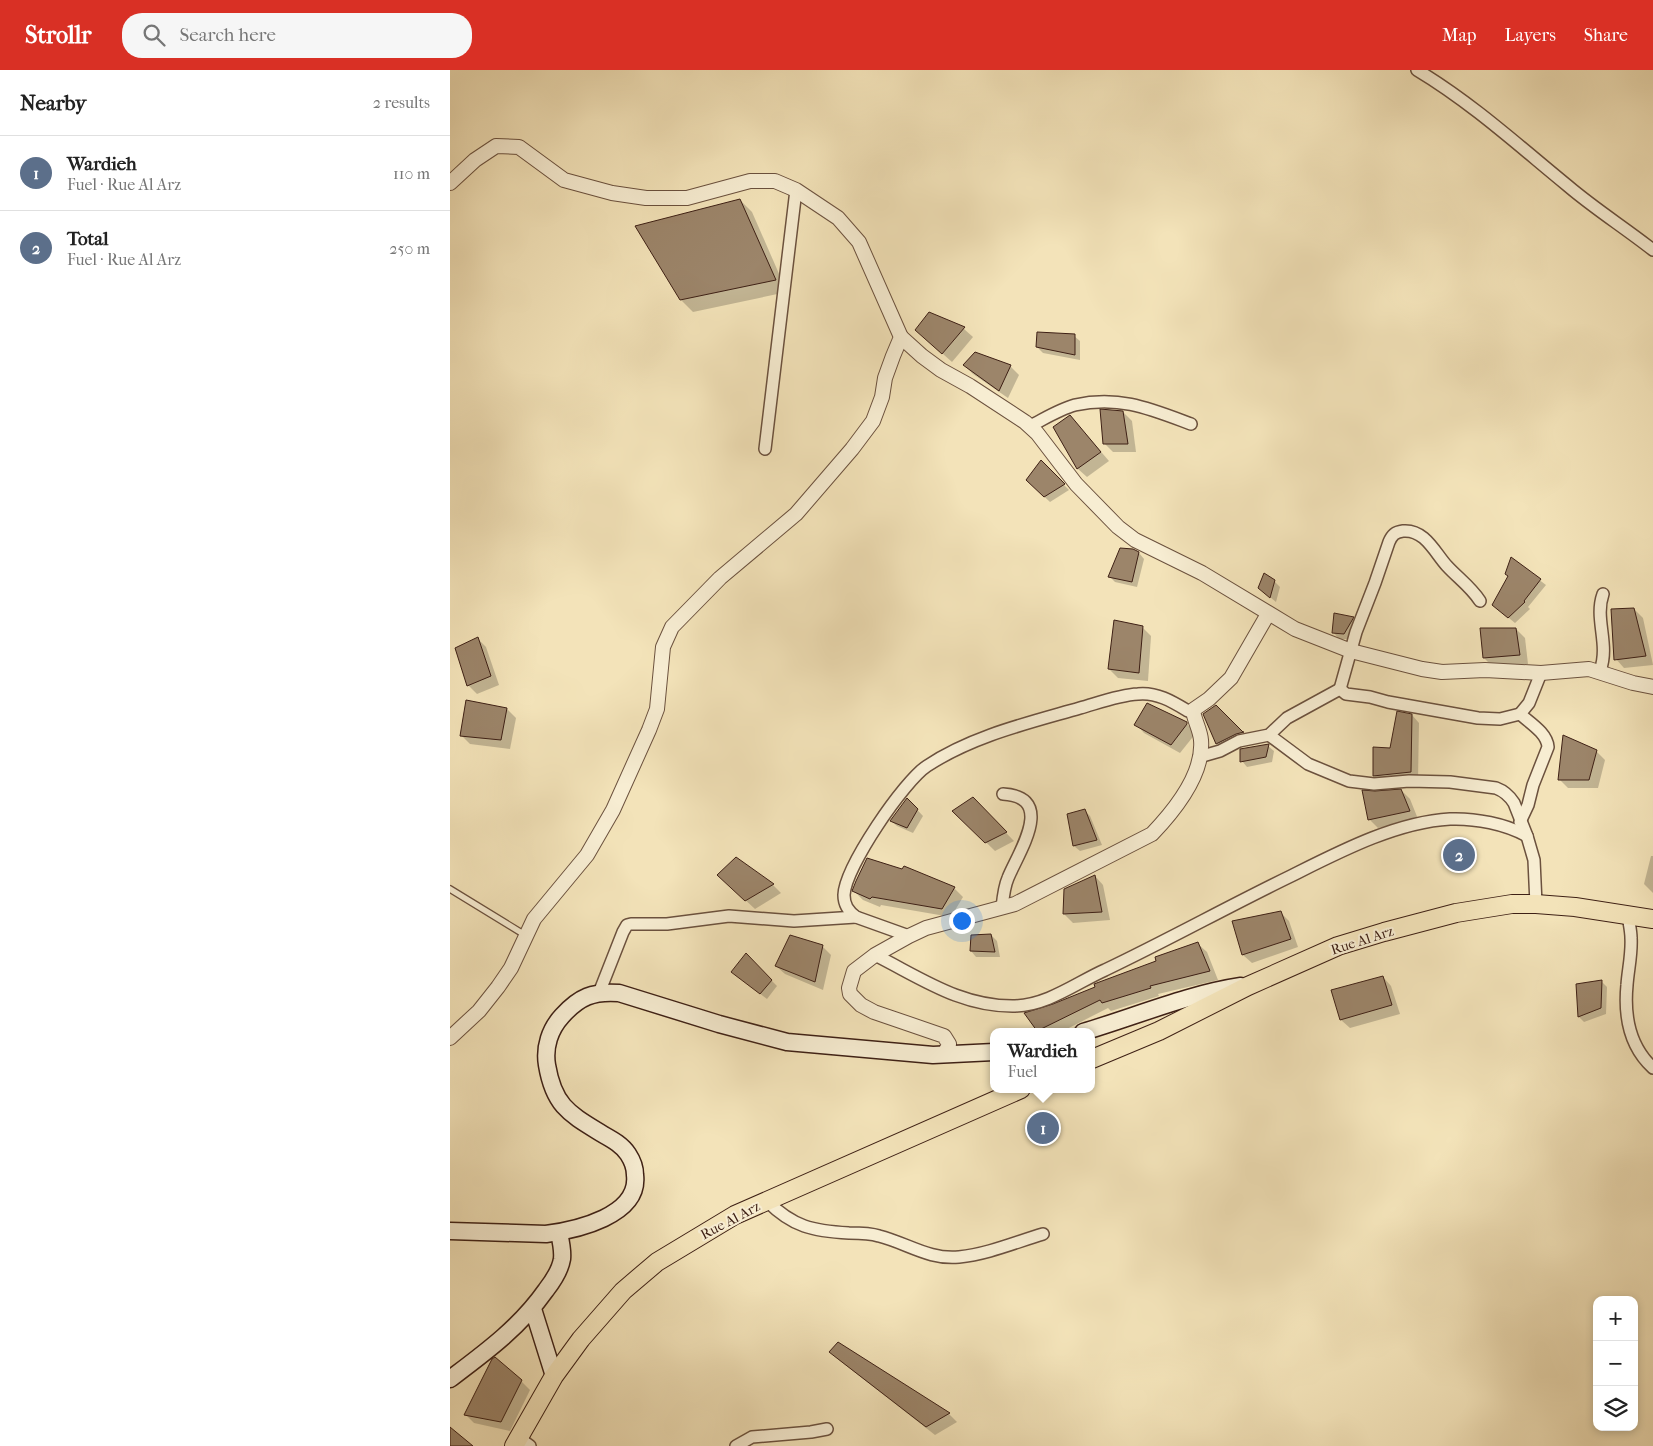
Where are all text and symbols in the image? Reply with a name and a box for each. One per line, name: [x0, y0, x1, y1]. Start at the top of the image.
search box: [122, 13, 472, 58]
text: Strollr: [25, 21, 92, 49]
icon: search: [140, 21, 168, 49]
text: Search here: [180, 24, 276, 46]
text: Map: [1442, 25, 1476, 46]
text: Layers: [1504, 25, 1556, 46]
text: Share: [1584, 25, 1628, 46]
text: Nearby: [20, 91, 86, 115]
text: 2 results: [373, 93, 430, 112]
text: Wardieh: [67, 153, 137, 175]
text: 1: [33, 164, 39, 183]
text: 110 m: [393, 164, 430, 183]
text: Fuel · Rue Al Arz: [67, 175, 181, 194]
text: Total: [67, 228, 108, 250]
text: 2: [32, 239, 40, 258]
text: 250 m: [389, 239, 430, 258]
text: Fuel · Rue Al Arz: [67, 250, 181, 269]
pin: 2: [1443, 836, 1475, 874]
your location: [949, 908, 975, 934]
street label: Rue Al Arz: [1329, 922, 1396, 959]
popup: [990, 1028, 1095, 1093]
text: Wardieh: [1008, 1040, 1077, 1062]
text: Fuel: [1008, 1062, 1037, 1081]
pin: 1: [1027, 1109, 1059, 1147]
street label: Rue Al Arz: [698, 1198, 763, 1243]
map controls: [1593, 1296, 1638, 1431]
button: +: [1593, 1296, 1638, 1341]
button: −: [1593, 1341, 1638, 1386]
button: layers: [1593, 1386, 1638, 1431]

